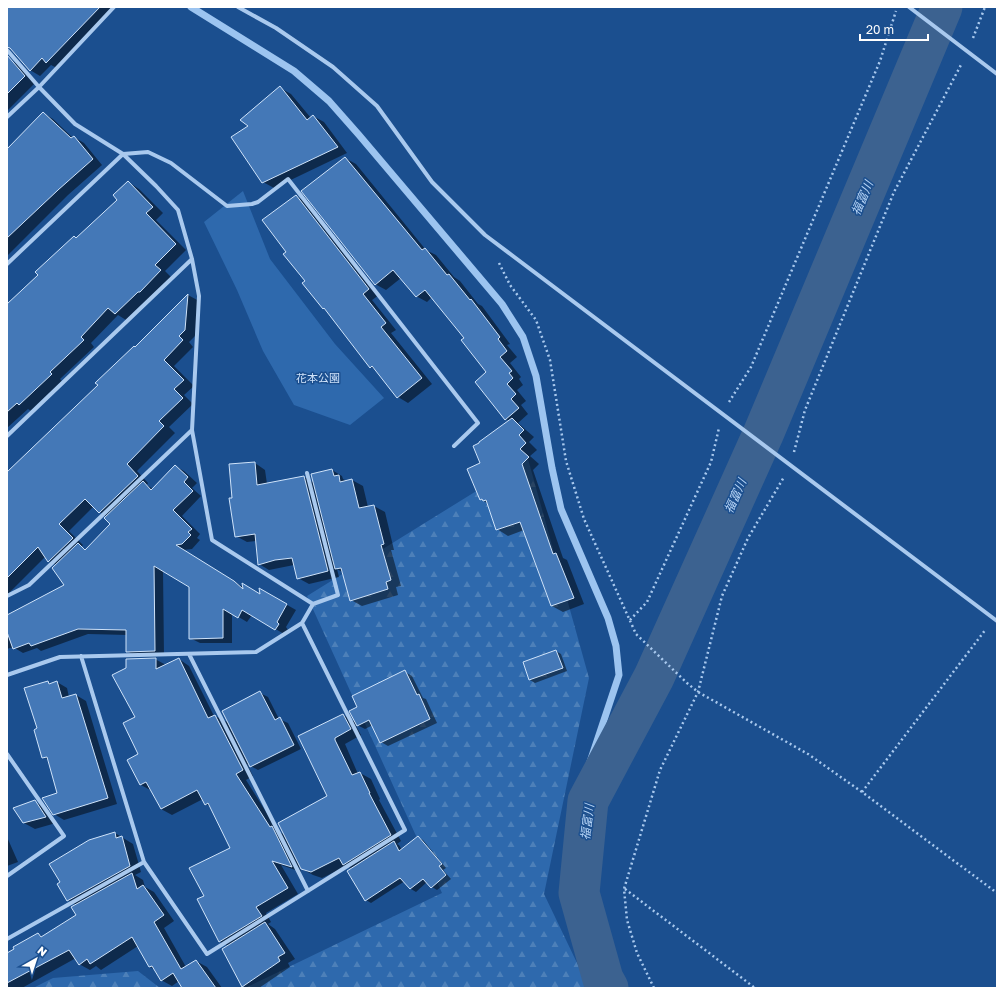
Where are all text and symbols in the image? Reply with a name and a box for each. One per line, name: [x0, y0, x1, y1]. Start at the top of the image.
scale bar: [860, 16, 928, 42]
text: 20 m: [866, 22, 894, 37]
water label: 福富川: [848, 177, 877, 218]
park label: 花本公園: [296, 371, 340, 384]
water label: 福富川: [721, 475, 750, 516]
water label: 福富川: [577, 801, 597, 841]
north arrow: [16, 939, 56, 979]
text: N: [35, 943, 50, 959]

